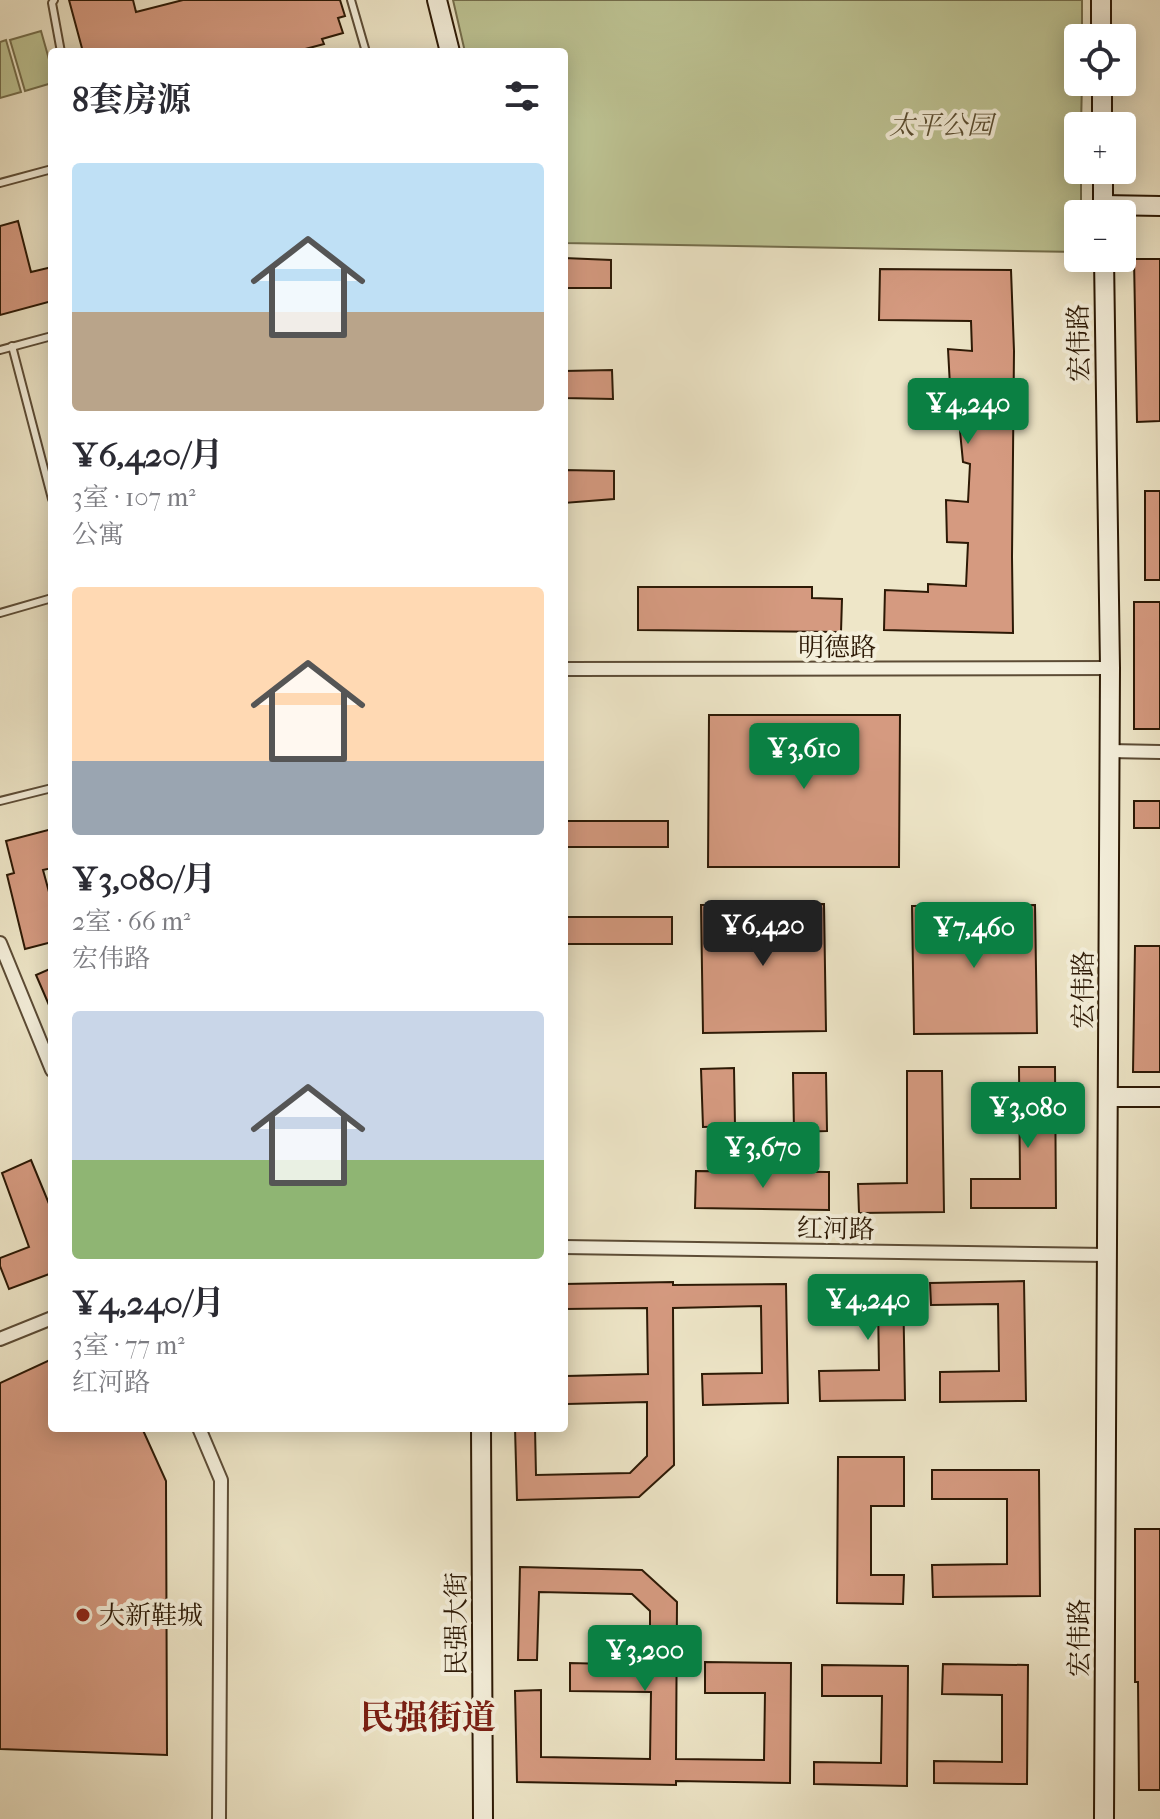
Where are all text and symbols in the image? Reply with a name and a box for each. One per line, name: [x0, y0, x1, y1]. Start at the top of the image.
map controls: [1064, 24, 1136, 272]
button: locate: [1064, 24, 1136, 96]
icon: filters: [500, 74, 544, 118]
text: 8套房源: [72, 80, 191, 120]
park label: 太平公园: [889, 110, 997, 141]
button: +: [1064, 112, 1136, 184]
button: −: [1064, 200, 1136, 272]
icon: home: [236, 215, 380, 359]
street label: 宏伟路: [1063, 304, 1095, 382]
pin: ¥4,240: [903, 378, 1033, 446]
text: ¥4,240: [926, 388, 1010, 419]
text: ¥6,420/月: [72, 435, 223, 475]
text: 3室 · 107 m²: [72, 482, 196, 513]
text: 公寓: [72, 519, 124, 550]
street label: 明德路: [798, 632, 876, 663]
icon: home: [236, 639, 380, 783]
pin: ¥3,610: [739, 723, 869, 791]
text: ¥3,610: [767, 733, 841, 764]
text: ¥3,080/月: [72, 859, 216, 899]
pin: ¥6,420: [698, 900, 828, 968]
pin: ¥7,460: [909, 902, 1039, 970]
text: 2室 · 66 m²: [72, 906, 190, 937]
text: ¥6,420: [721, 910, 805, 941]
text: ¥7,460: [933, 912, 1015, 943]
text: 宏伟路: [72, 943, 150, 974]
street label: 宏伟路: [1068, 951, 1099, 1029]
icon: home: [236, 1063, 380, 1207]
pin: ¥3,080: [963, 1082, 1093, 1150]
text: ¥3,080: [989, 1092, 1067, 1123]
pin: ¥3,670: [698, 1122, 828, 1190]
text: ¥3,670: [725, 1132, 801, 1163]
street label: 红河路: [797, 1213, 875, 1245]
pin: ¥4,240: [803, 1274, 933, 1342]
text: ¥4,240/月: [72, 1283, 225, 1323]
text: ¥4,240: [826, 1284, 910, 1315]
text: 3室 · 77 m²: [72, 1330, 185, 1361]
text: 红河路: [72, 1367, 150, 1398]
street label: 民强大街: [441, 1572, 472, 1676]
street label: 宏伟路: [1064, 1599, 1095, 1677]
place label: 大新鞋城: [99, 1600, 203, 1631]
marker: 大新鞋城: [74, 1606, 92, 1624]
pin: ¥3,200: [580, 1625, 710, 1693]
text: ¥3,200: [606, 1635, 684, 1666]
district label: 民强街道: [360, 1698, 496, 1738]

